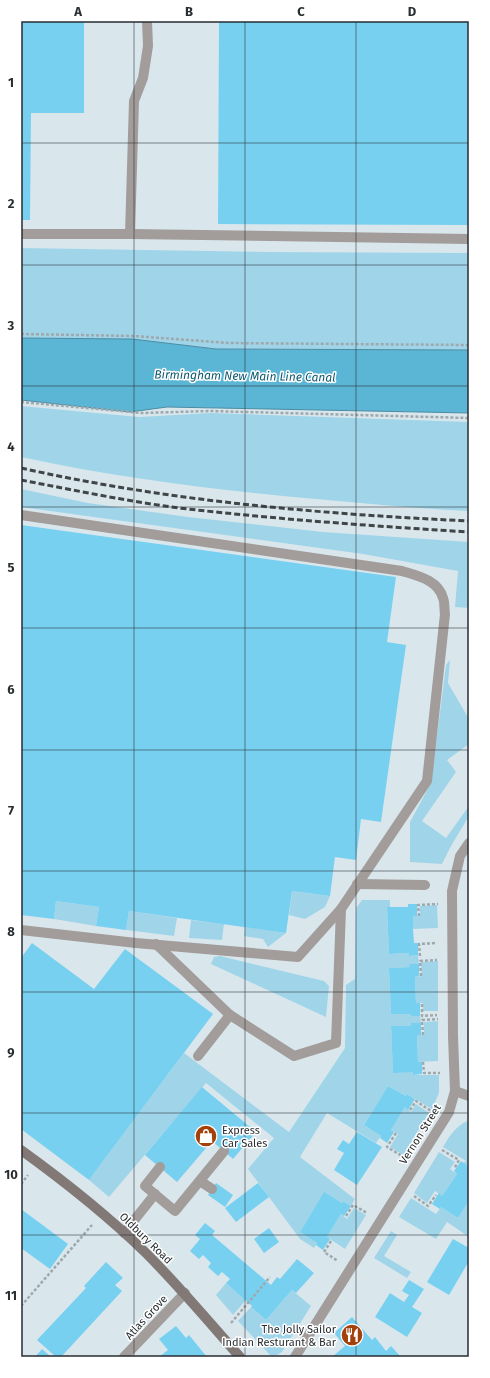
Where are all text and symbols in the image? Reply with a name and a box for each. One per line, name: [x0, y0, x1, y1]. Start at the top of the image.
text: A: [73, 4, 82, 19]
text: B: [185, 4, 193, 19]
text: C: [297, 4, 305, 19]
text: D: [408, 4, 417, 19]
text: 1: [8, 75, 14, 90]
text: 2: [8, 196, 15, 211]
text: 3: [7, 318, 15, 333]
water label: Birmingham New Main Line Canal: [154, 367, 336, 385]
text: 4: [7, 439, 15, 454]
text: 5: [8, 560, 15, 575]
text: 6: [7, 682, 15, 697]
text: 7: [8, 803, 14, 818]
text: 8: [7, 924, 15, 939]
text: 9: [7, 1045, 15, 1060]
street label: Vernon Street: [397, 1102, 444, 1167]
shop icon: Express Car Sales: [193, 1123, 219, 1149]
place label: Express Car Sales: [222, 1124, 267, 1150]
text: 10: [4, 1167, 18, 1182]
street label: Oldbury Road: [117, 1210, 175, 1267]
text: 11: [5, 1288, 17, 1303]
street label: Atlas Grove: [123, 1292, 170, 1342]
restaurant icon: The Jolly Sailor Indian Resturant & Bar: [339, 1322, 365, 1348]
place label: The Jolly Sailor Indian Resturant & Bar: [222, 1323, 337, 1349]

